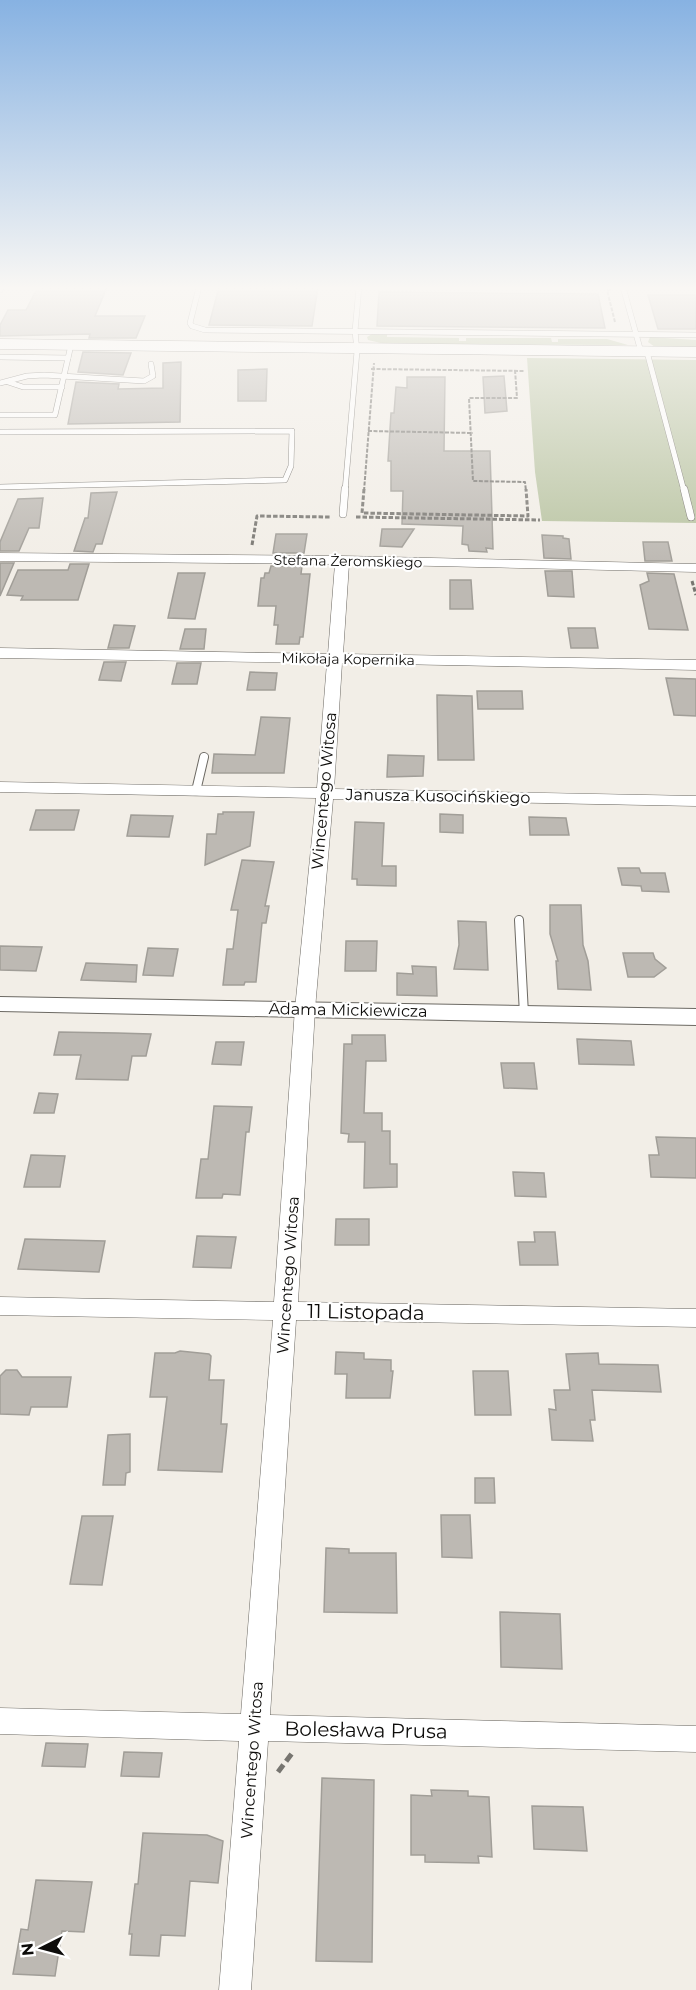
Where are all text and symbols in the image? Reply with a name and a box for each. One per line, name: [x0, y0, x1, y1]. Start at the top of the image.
street label: Stefana Żeromskiego: [273, 551, 423, 571]
street label: Mikołaja Kopernika: [281, 649, 415, 669]
street label: Wincentego Witosa: [308, 711, 340, 871]
street label: Janusza Kusocińskiego: [345, 785, 530, 807]
street label: Adama Mickiewicza: [268, 999, 428, 1021]
street label: Wincentego Witosa: [273, 1195, 303, 1355]
street label: 11 Listopada: [307, 1299, 425, 1325]
street label: Wincentego Witosa: [237, 1680, 267, 1840]
street label: Bolesława Prusa: [284, 1717, 448, 1743]
north arrow: [12, 1918, 72, 1978]
text: N: [17, 1942, 38, 1957]

